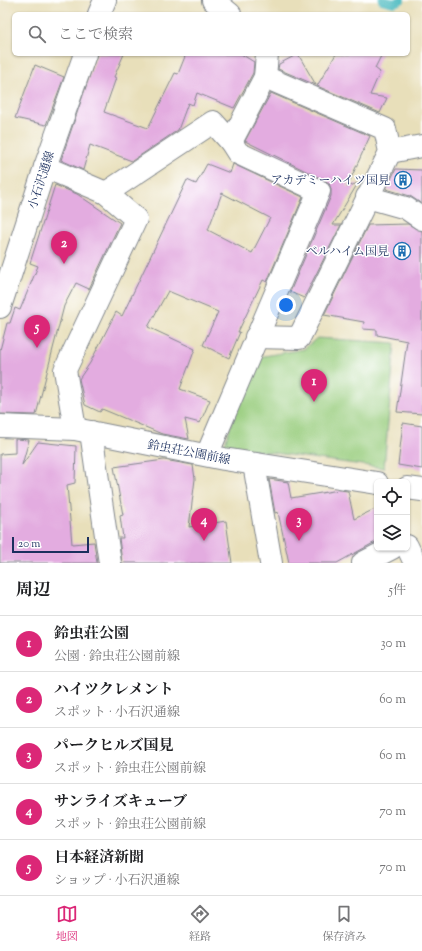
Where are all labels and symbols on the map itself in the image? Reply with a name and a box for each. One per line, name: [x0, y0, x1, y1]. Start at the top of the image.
street label: 小石沢通線: [24, 149, 60, 212]
building icon: アカデミーハイツ国見: [393, 170, 413, 190]
place label: アカデミーハイツ国見: [271, 172, 390, 190]
pin: 2: [51, 231, 77, 264]
building icon: ベルハイム国見: [392, 241, 412, 261]
place label: ベルハイム国見: [306, 243, 389, 261]
your location: [276, 295, 296, 315]
pin: 5: [24, 315, 50, 348]
pin: 1: [301, 369, 327, 402]
street label: 鈴虫荘公園前線: [145, 436, 232, 470]
pin: 4: [191, 508, 217, 541]
pin: 3: [286, 508, 312, 541]
scale bar: [12, 535, 89, 554]

